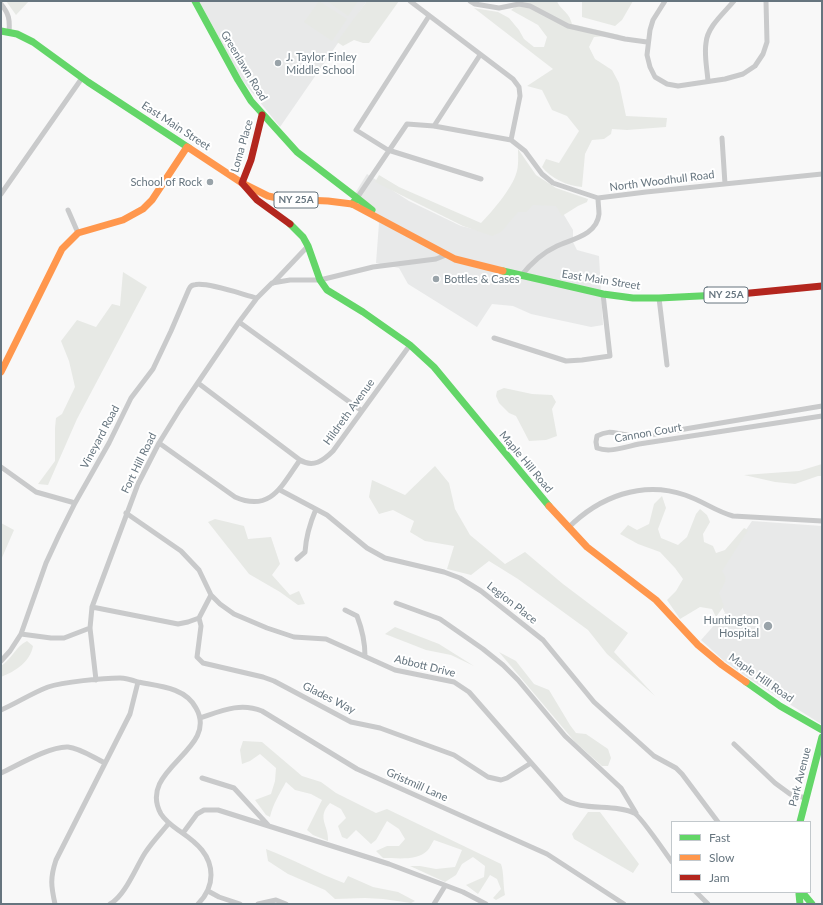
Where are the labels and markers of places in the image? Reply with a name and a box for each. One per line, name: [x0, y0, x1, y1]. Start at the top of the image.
place label: J. Taylor Finley Middle School: [286, 50, 357, 76]
marker: J. Taylor Finley Middle School: [273, 58, 283, 68]
place label: School of Rock: [130, 175, 202, 189]
marker: School of Rock: [205, 177, 215, 187]
place label: Bottles & Cases: [444, 272, 519, 286]
marker: Bottles & Cases: [431, 274, 441, 284]
place label: Huntington Hospital: [704, 613, 759, 639]
marker: Huntington Hospital: [762, 620, 774, 632]

